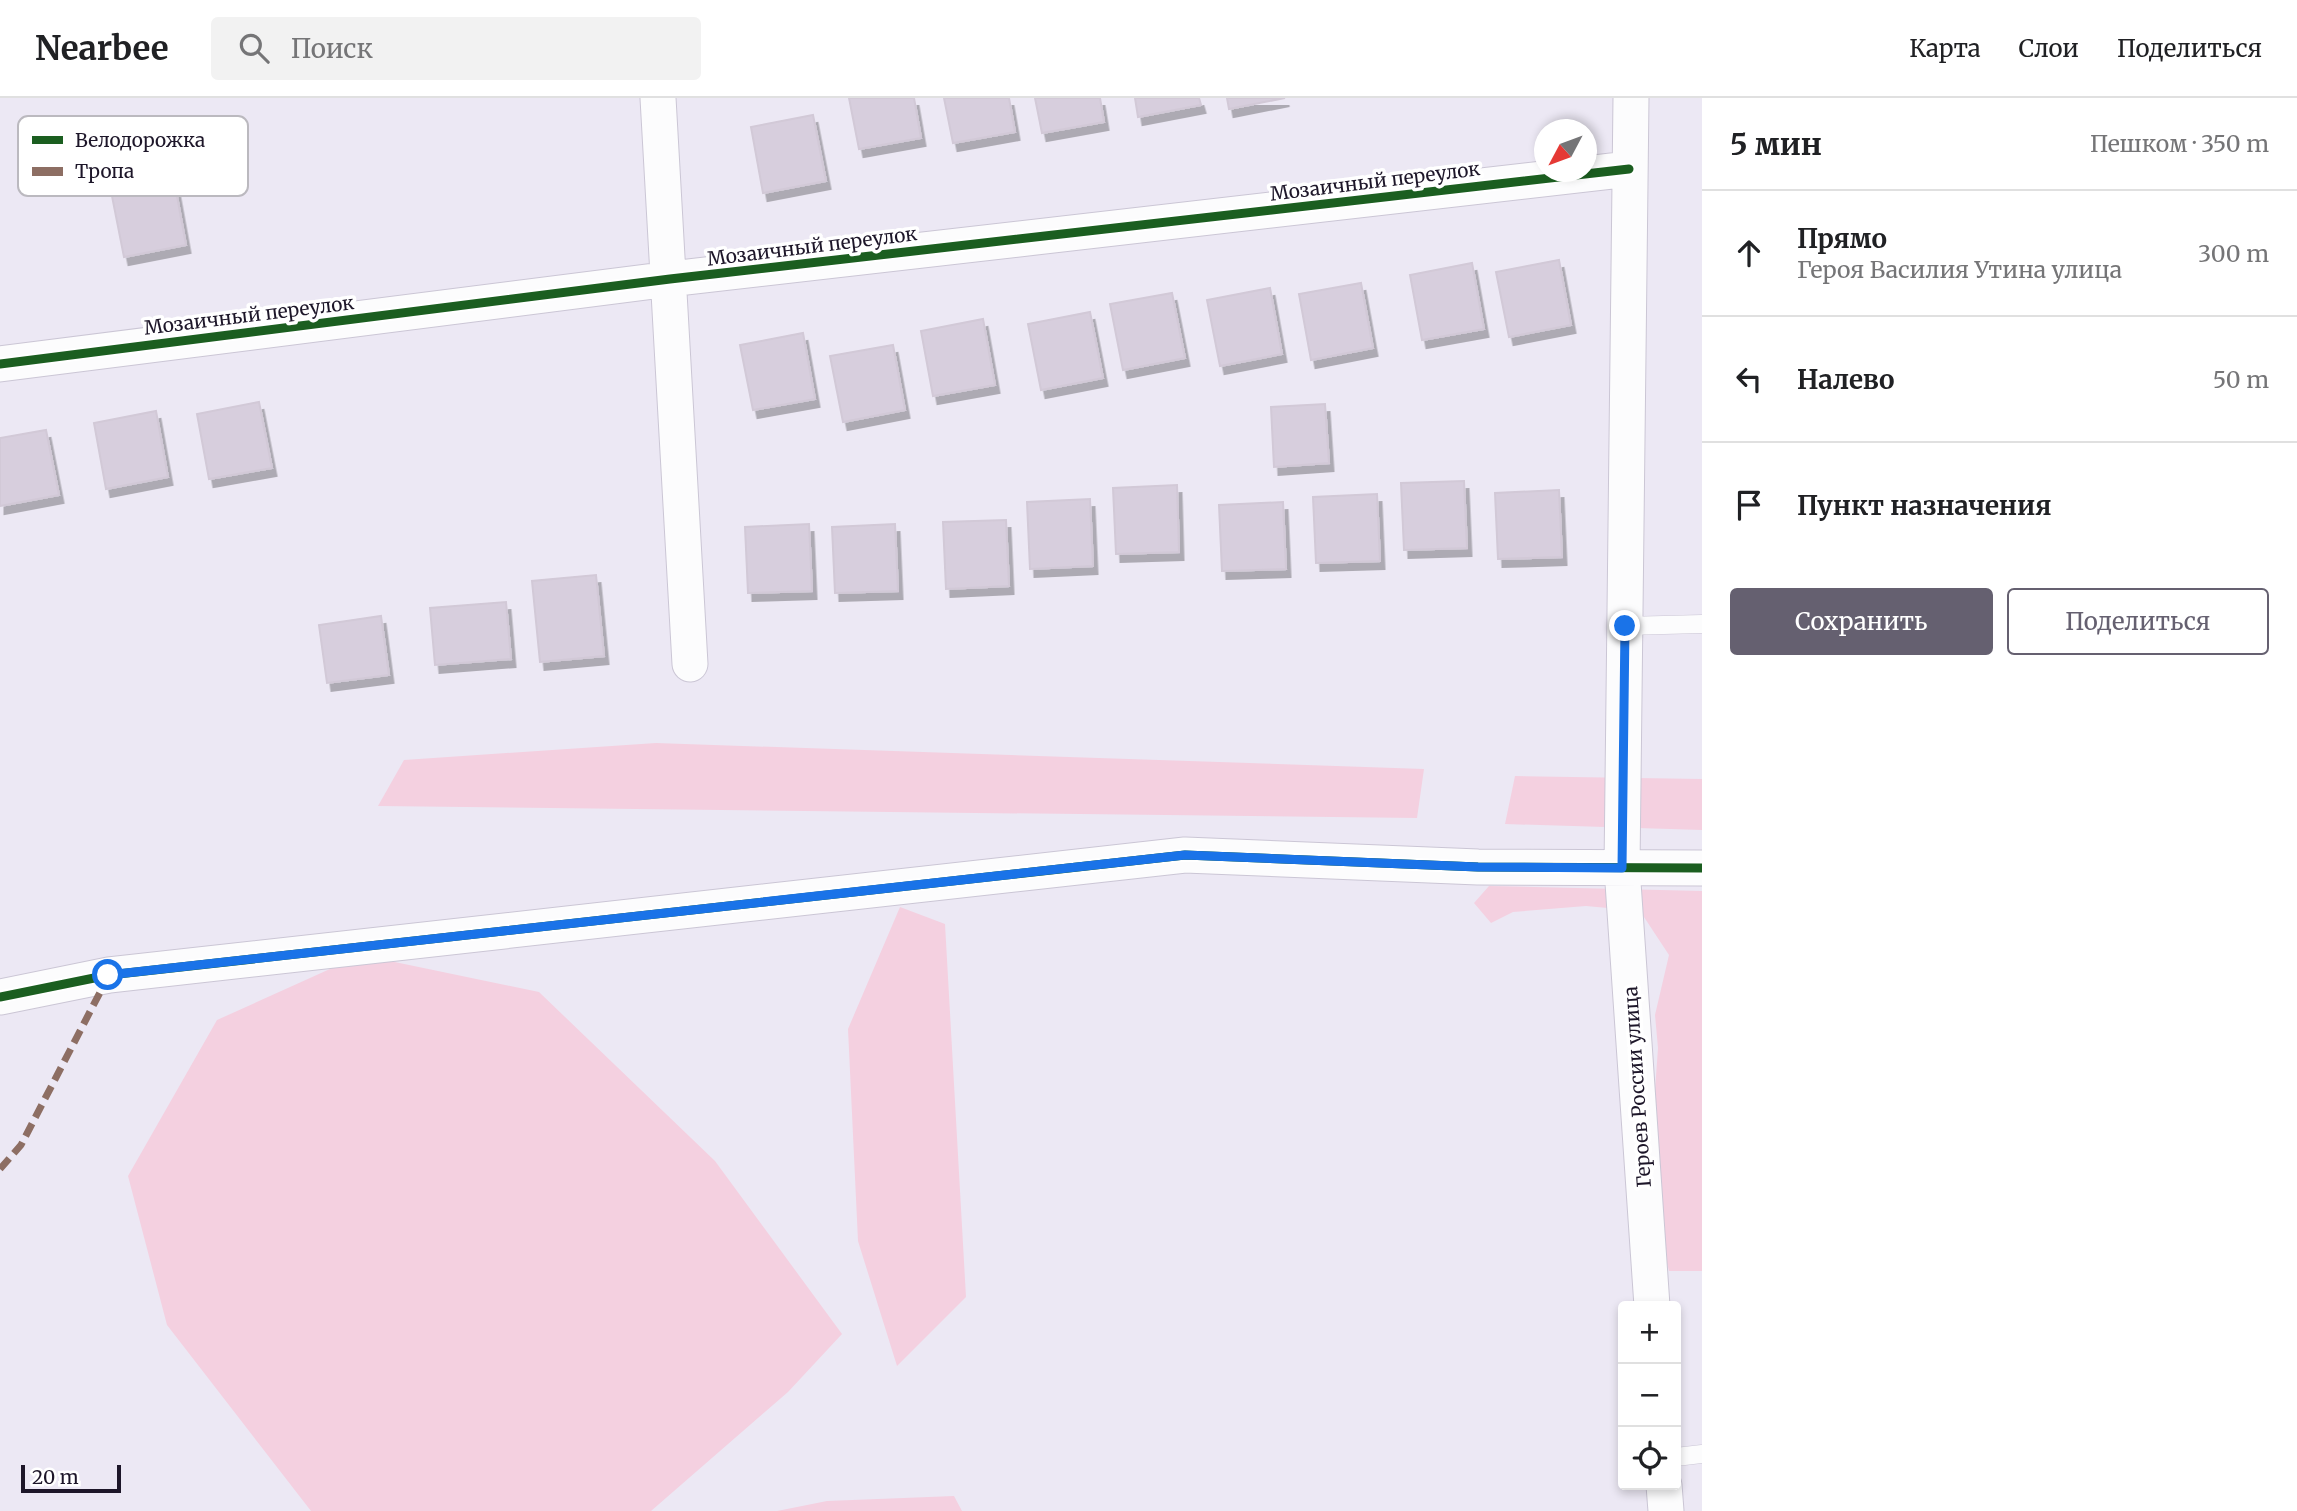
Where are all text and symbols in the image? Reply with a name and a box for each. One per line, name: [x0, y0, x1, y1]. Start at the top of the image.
search box: [211, 17, 701, 80]
text: Nearbee: [35, 28, 169, 69]
icon: search: [235, 29, 273, 67]
text: Поиск: [291, 32, 373, 65]
text: Карта: [1909, 33, 1981, 64]
text: Слои: [2019, 33, 2079, 64]
text: Поделиться: [2117, 33, 2262, 64]
legend: [18, 116, 248, 196]
north arrow: [1534, 119, 1597, 182]
text: 5 мин: [1730, 125, 1822, 163]
text: Велодорожка: [75, 128, 205, 152]
text: Пешком · 350 m: [2090, 129, 2269, 158]
street label: Мозаичный переулок: [1269, 156, 1481, 206]
text: Тропа: [75, 159, 134, 183]
street label: Мозаичный переулок: [706, 221, 918, 271]
text: Прямо: [1797, 222, 1887, 255]
icon: ahead: [1730, 234, 1768, 272]
text: 300 m: [2198, 239, 2269, 268]
text: Героя Василия Утина улица: [1797, 255, 2122, 284]
street label: Мозаичный переулок: [143, 290, 355, 340]
icon: left: [1730, 360, 1768, 398]
text: Налево: [1797, 363, 1895, 396]
text: 50 m: [2213, 365, 2269, 394]
icon: arrive: [1730, 486, 1768, 524]
text: Пункт назначения: [1797, 489, 2051, 522]
button: Сохранить: [1730, 588, 1993, 655]
button: Поделиться: [2007, 588, 2269, 655]
route end: [1609, 610, 1640, 641]
route start: [92, 959, 123, 990]
street label: Героев России улица: [1618, 986, 1656, 1188]
map controls: [1618, 1301, 1681, 1490]
button: +: [1618, 1301, 1681, 1364]
button: −: [1618, 1364, 1681, 1427]
button: locate: [1618, 1427, 1681, 1490]
scale bar: [21, 1462, 121, 1494]
text: 20 m: [32, 1465, 79, 1489]

